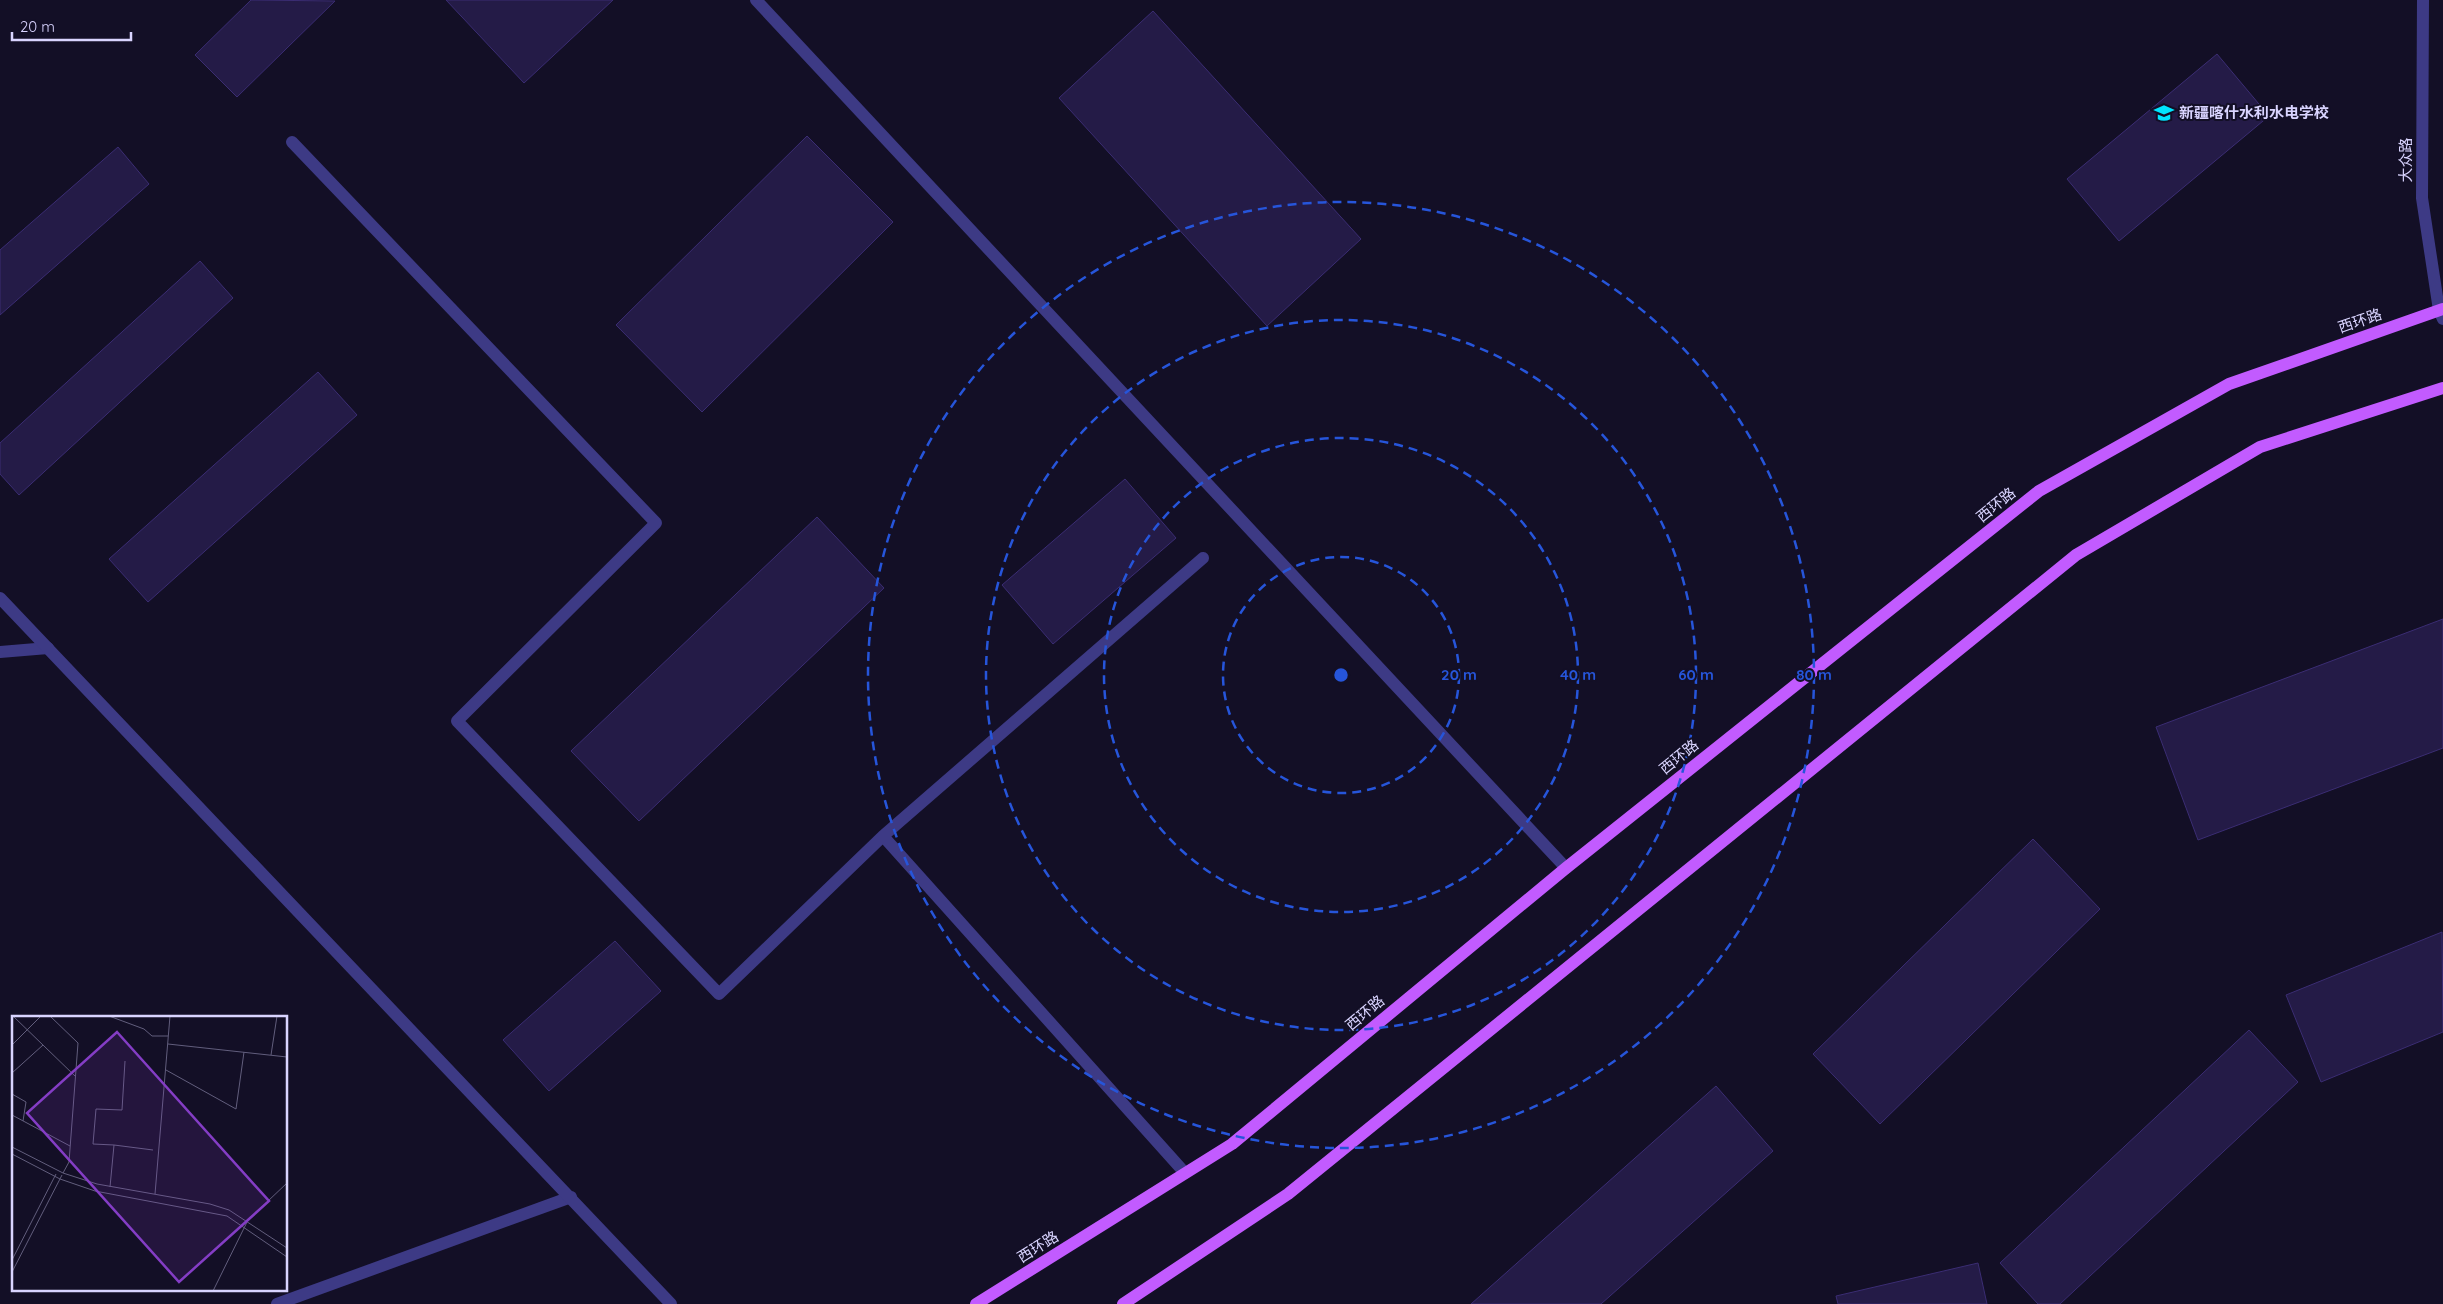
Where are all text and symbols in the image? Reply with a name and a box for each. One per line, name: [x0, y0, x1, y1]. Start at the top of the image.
scale bar: [12, 10, 131, 42]
text: 20 m: [20, 17, 55, 36]
school or university icon: 新疆喀什水利水电学校: [2153, 102, 2175, 124]
place label: 新疆喀什水利水电学校: [2179, 103, 2329, 122]
street label: 大众路: [2396, 137, 2415, 183]
street label: 西环路: [2335, 304, 2384, 337]
street label: 西环路: [1972, 483, 2019, 526]
text: 20 m: [1441, 665, 1477, 684]
text: 40 m: [1560, 665, 1596, 684]
text: 60 m: [1678, 665, 1714, 684]
text: 80 m: [1796, 665, 1832, 684]
centre of rings: [1332, 666, 1350, 684]
street label: 西环路: [1655, 735, 1702, 778]
street label: 西环路: [1341, 991, 1388, 1034]
inset map: [12, 1016, 288, 1292]
street label: 西环路: [1014, 1227, 1062, 1267]

